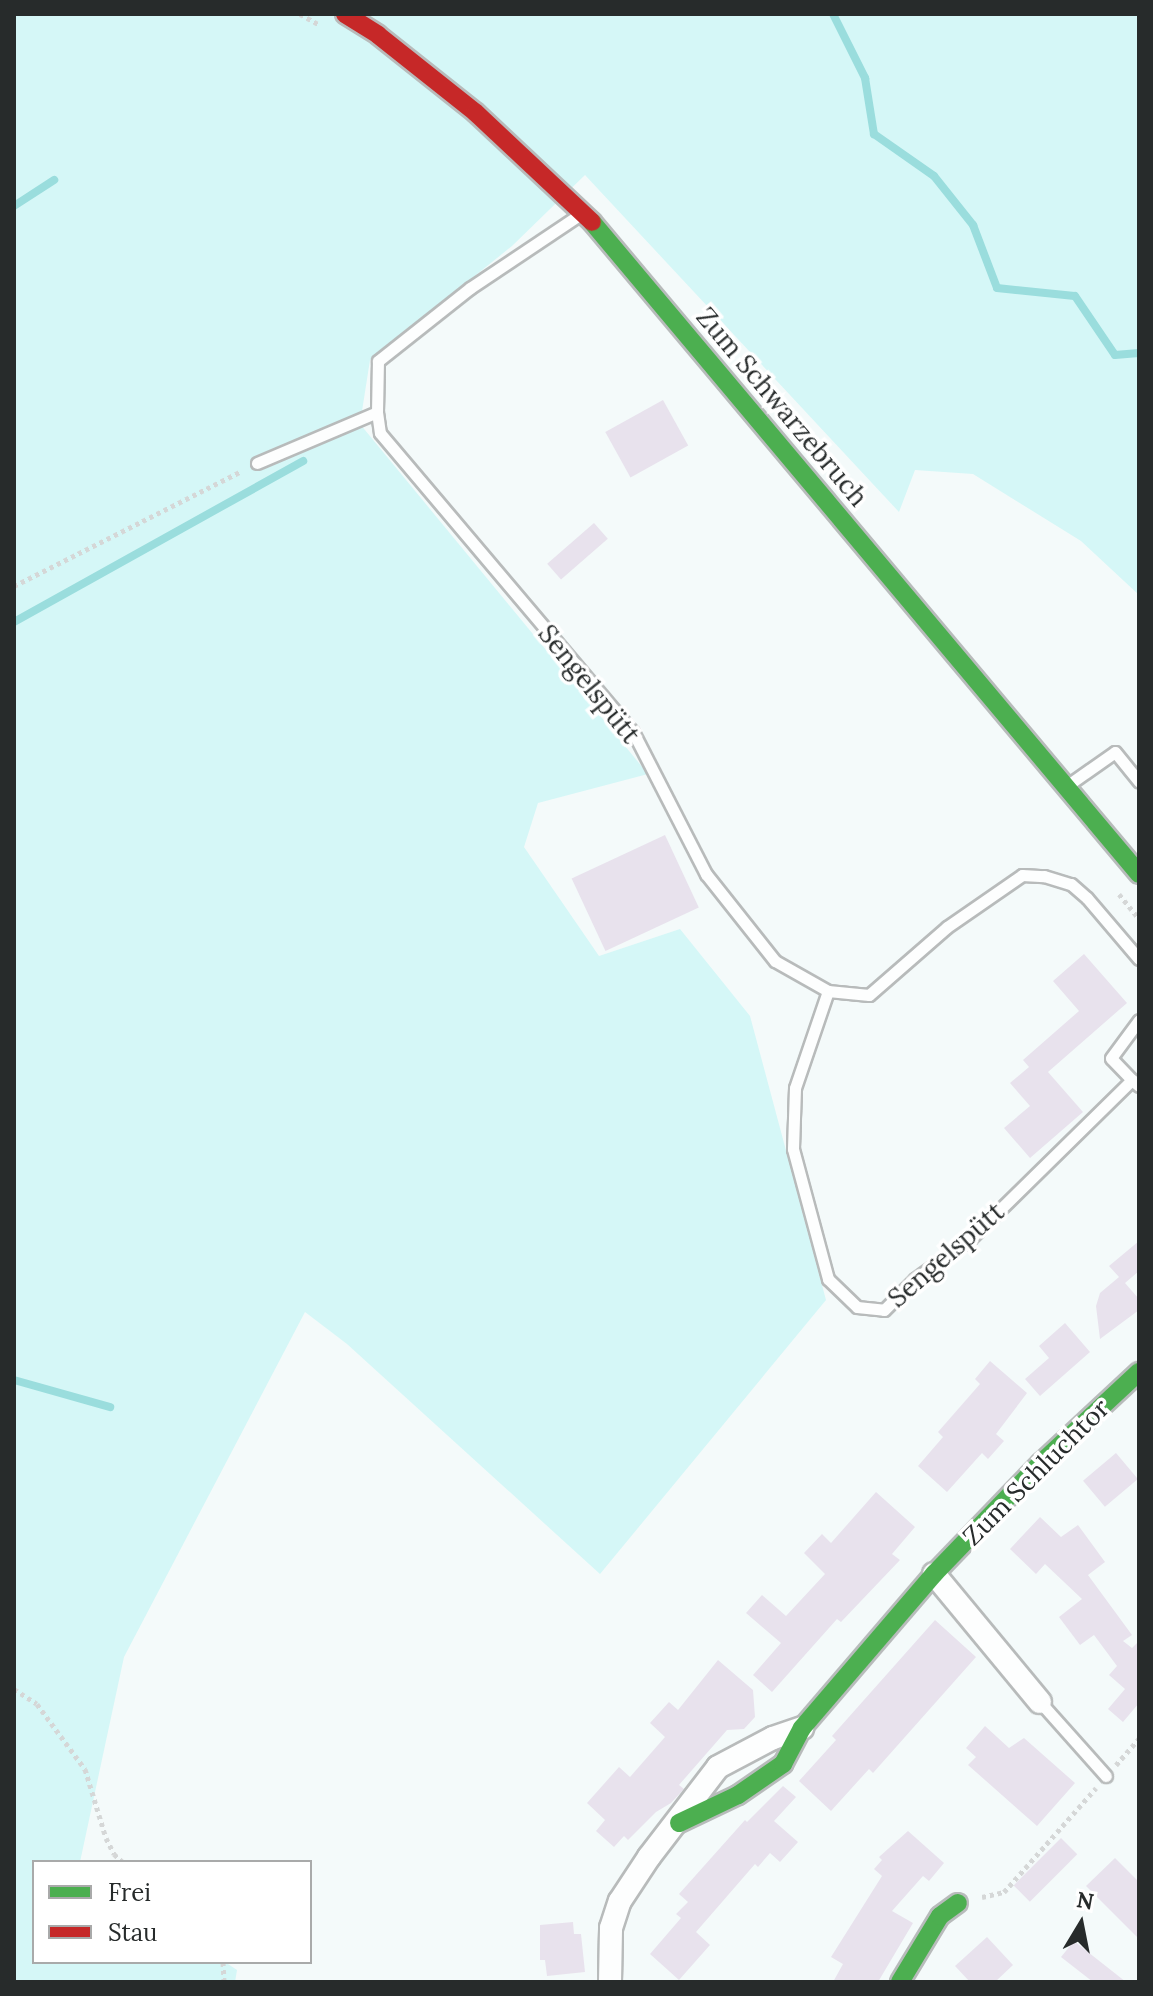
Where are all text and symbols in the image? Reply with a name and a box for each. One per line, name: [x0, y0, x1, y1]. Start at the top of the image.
street label: Zum Schwarzebruch: [690, 302, 874, 512]
street label: Sengelspütt: [532, 618, 646, 750]
street label: Sengelspütt: [882, 1196, 1010, 1314]
street label: Zum Schluchtor: [956, 1392, 1116, 1552]
legend: [32, 1860, 312, 1964]
text: Frei: [108, 1877, 151, 1908]
north arrow: [1041, 1884, 1121, 1964]
text: N: [1074, 1885, 1096, 1916]
text: Stau: [108, 1917, 157, 1948]

